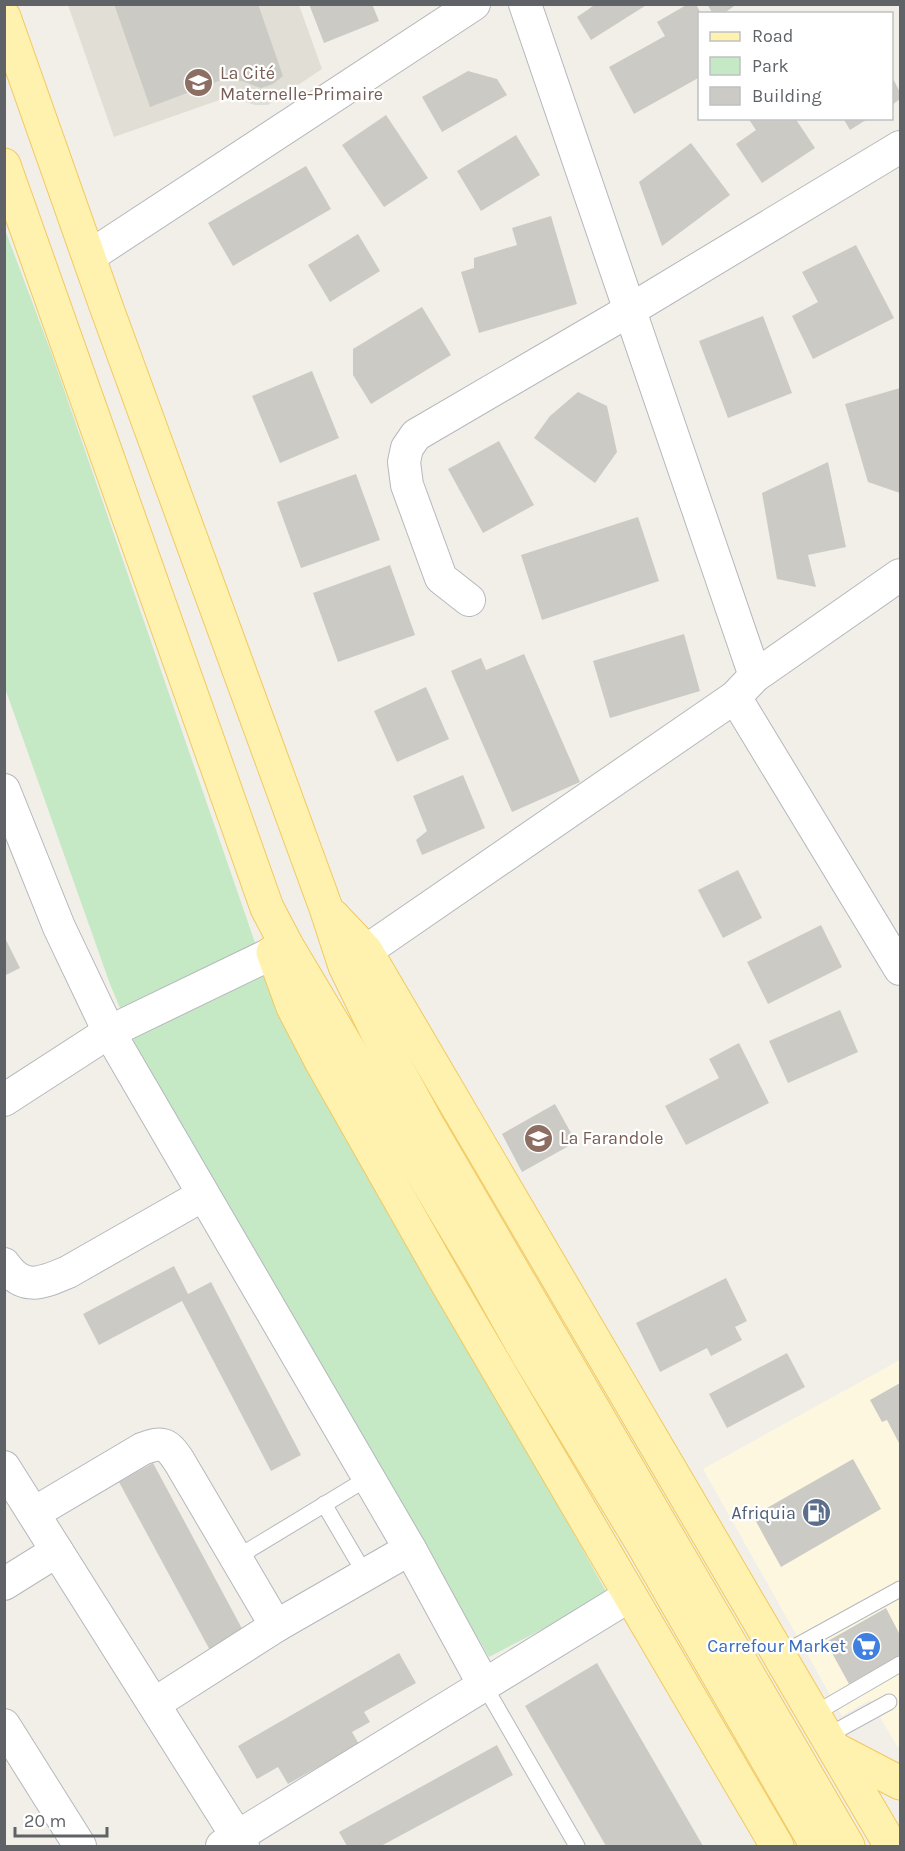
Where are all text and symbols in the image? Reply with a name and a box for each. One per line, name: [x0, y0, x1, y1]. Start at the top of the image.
legend: [698, 12, 893, 120]
text: Road: [752, 25, 793, 47]
text: Park: [752, 55, 789, 77]
place label: La Cité Maternelle-Primaire: [220, 62, 383, 105]
school or university icon: La Cité Maternelle-Primaire: [183, 67, 215, 99]
text: Building: [752, 85, 822, 107]
school or university icon: La Farandole: [523, 1122, 555, 1154]
place label: La Farandole: [560, 1127, 664, 1149]
fuel station icon: Afriquia: [801, 1497, 833, 1529]
place label: Afriquia: [731, 1502, 796, 1524]
supermarket icon: Carrefour Market: [851, 1630, 883, 1662]
place label: Carrefour Market: [707, 1635, 846, 1657]
scale bar: [15, 1800, 106, 1838]
text: 20 m: [24, 1810, 66, 1832]

